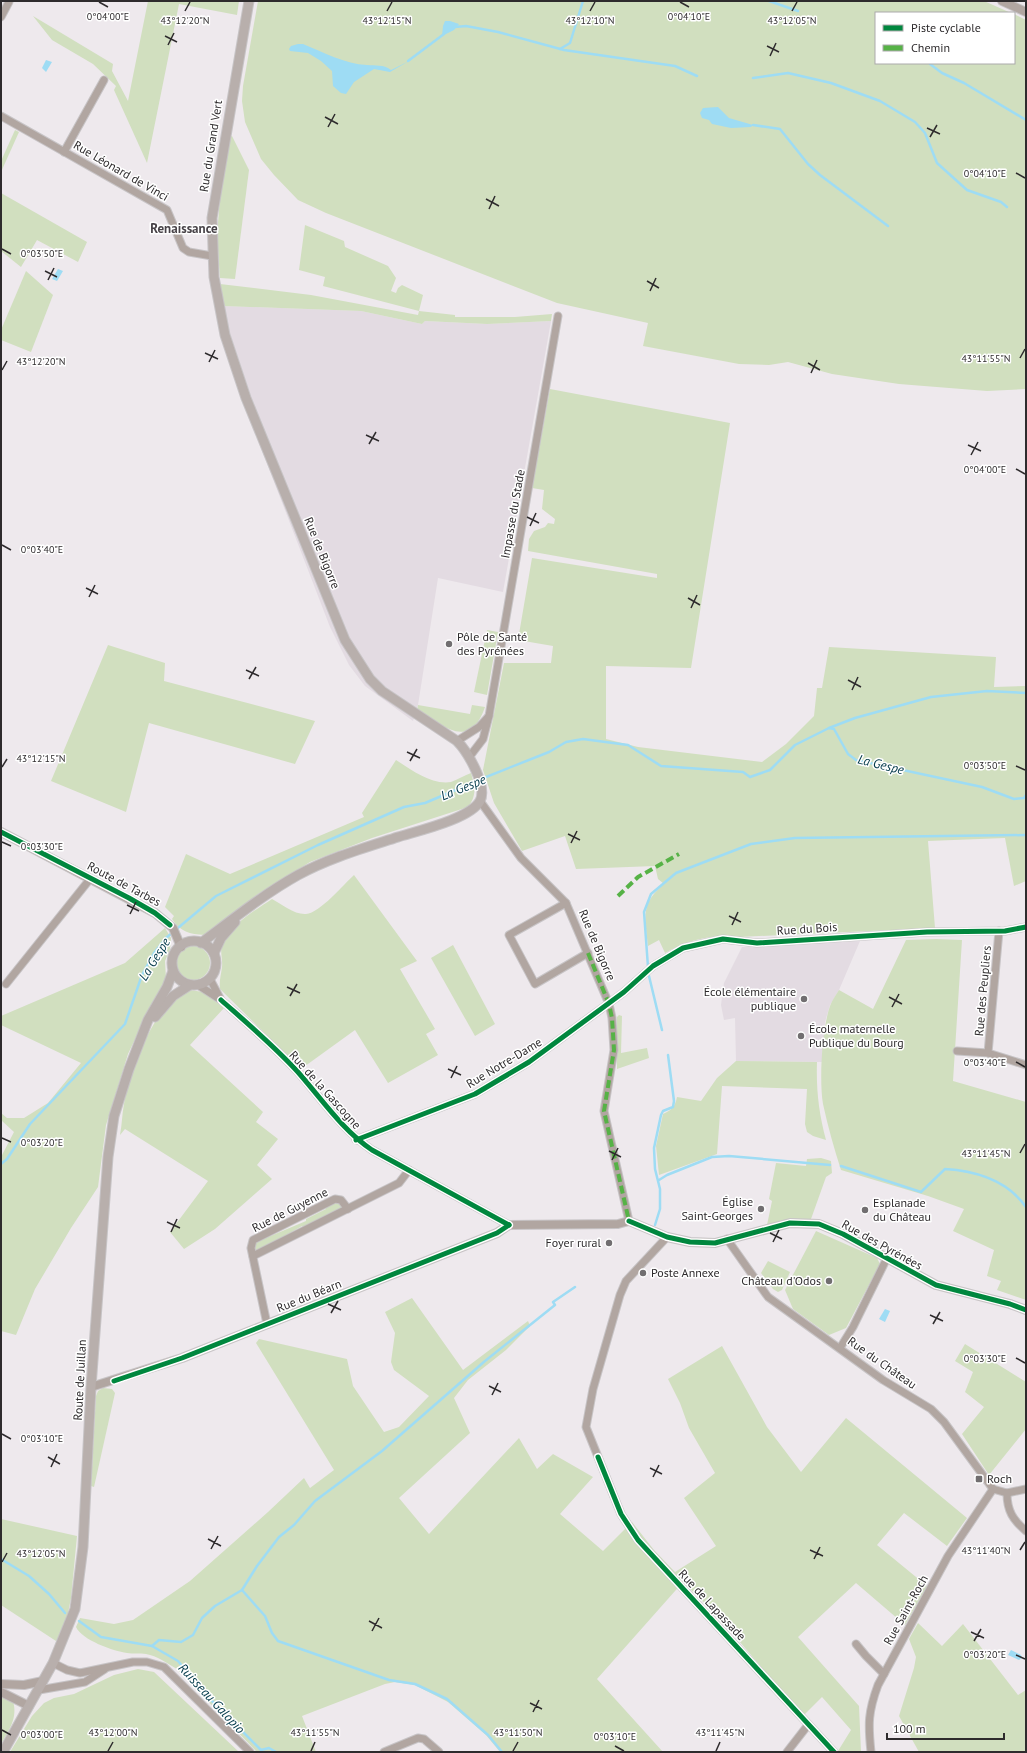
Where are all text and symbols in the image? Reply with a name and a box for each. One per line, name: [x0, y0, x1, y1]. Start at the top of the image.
text: 0°04'00"E: [87, 10, 129, 23]
text: 0°04'10"E: [668, 10, 710, 23]
legend: [875, 12, 1015, 64]
text: 43°12'20"N: [160, 14, 210, 27]
text: 43°12'15"N: [362, 14, 412, 27]
text: 43°12'10"N: [565, 14, 615, 27]
text: 43°12'05"N: [767, 14, 817, 27]
text: Piste cyclable: [911, 20, 981, 35]
text: Chemin: [911, 40, 950, 55]
street label: Rue du Grand Vert: [196, 99, 225, 193]
street label: Rue Léonard de Vinci: [71, 137, 172, 204]
text: 0°04'10"E: [964, 167, 1006, 180]
district label: Renaissance: [150, 220, 218, 237]
text: 0°03'50"E: [21, 247, 63, 260]
text: 43°11'55"N: [961, 352, 1011, 365]
text: 43°12'20"N: [16, 355, 66, 368]
text: 0°04'00"E: [964, 463, 1006, 476]
street label: Impasse du Stade: [497, 468, 528, 560]
street label: Rue de Bigorre: [301, 515, 344, 591]
text: 0°03'40"E: [21, 543, 63, 556]
place label: Pôle de Santé des Pyrénées: [457, 629, 527, 658]
marker: Pôle de Santé des Pyrénées: [444, 639, 454, 649]
water label: La Gespe: [856, 751, 906, 778]
text: 43°12'15"N: [16, 752, 66, 765]
text: 0°03'50"E: [964, 759, 1006, 772]
water label: La Gespe: [438, 771, 488, 804]
text: 0°03'30"E: [21, 840, 63, 853]
street label: Route de Tarbes: [85, 858, 164, 909]
street label: Rue de Bigorre: [576, 907, 619, 983]
street label: Rue du Bois: [776, 919, 838, 938]
water label: La Gespe: [135, 935, 174, 984]
street label: Rue des Peupliers: [971, 945, 994, 1037]
place label: École élémentaire publique: [704, 984, 796, 1013]
marker: École élémentaire publique: [799, 994, 809, 1004]
place label: École maternelle Publique du Bourg: [809, 1021, 904, 1050]
marker: École maternelle Publique du Bourg: [796, 1031, 806, 1041]
street label: Rue Notre-Dame: [463, 1034, 544, 1091]
street label: Rue de la Gascogne: [286, 1047, 364, 1132]
text: 0°03'40"E: [964, 1056, 1006, 1069]
text: 0°03'20"E: [21, 1136, 63, 1149]
text: 43°11'45"N: [961, 1147, 1011, 1160]
street label: Rue de Guyenne: [249, 1184, 330, 1235]
place label: Église Saint-Georges: [681, 1194, 753, 1223]
place label: Esplanade du Château: [873, 1195, 931, 1224]
marker: Église Saint-Georges: [756, 1204, 766, 1214]
marker: Esplanade du Château: [860, 1205, 870, 1215]
street label: Rue des Pyrénées: [839, 1216, 925, 1273]
place label: Foyer rural: [546, 1235, 601, 1250]
marker: Foyer rural: [604, 1238, 614, 1248]
place label: Poste Annexe: [651, 1265, 720, 1280]
marker: Poste Annexe: [638, 1268, 648, 1278]
place label: Château d'Odos: [741, 1273, 821, 1288]
street label: Rue du Béarn: [274, 1276, 343, 1315]
marker: Château d'Odos: [824, 1276, 834, 1286]
street label: Rue du Château: [845, 1333, 920, 1392]
street label: Route de Juillan: [70, 1339, 89, 1421]
text: 0°03'30"E: [964, 1352, 1006, 1365]
text: 0°03'10"E: [21, 1432, 63, 1445]
place label: Roch: [987, 1471, 1012, 1486]
marker: Roch: [974, 1474, 984, 1484]
text: 43°11'40"N: [961, 1544, 1011, 1557]
text: 43°12'05"N: [16, 1547, 66, 1560]
street label: Rue de Lapassade: [676, 1566, 749, 1643]
street label: Rue Saint-Roch: [880, 1572, 931, 1647]
text: 0°03'20"E: [964, 1648, 1006, 1661]
water label: Ruisseau Galopio: [175, 1660, 249, 1738]
scale bar: [887, 1715, 1004, 1741]
text: 100 m: [893, 1721, 926, 1736]
text: 43°12'00"N: [88, 1726, 138, 1739]
text: 43°11'55"N: [290, 1726, 340, 1739]
text: 43°11'50"N: [493, 1726, 543, 1739]
text: 43°11'45"N: [695, 1726, 745, 1739]
text: 0°03'00"E: [21, 1728, 63, 1741]
text: 0°03'10"E: [594, 1730, 636, 1743]

